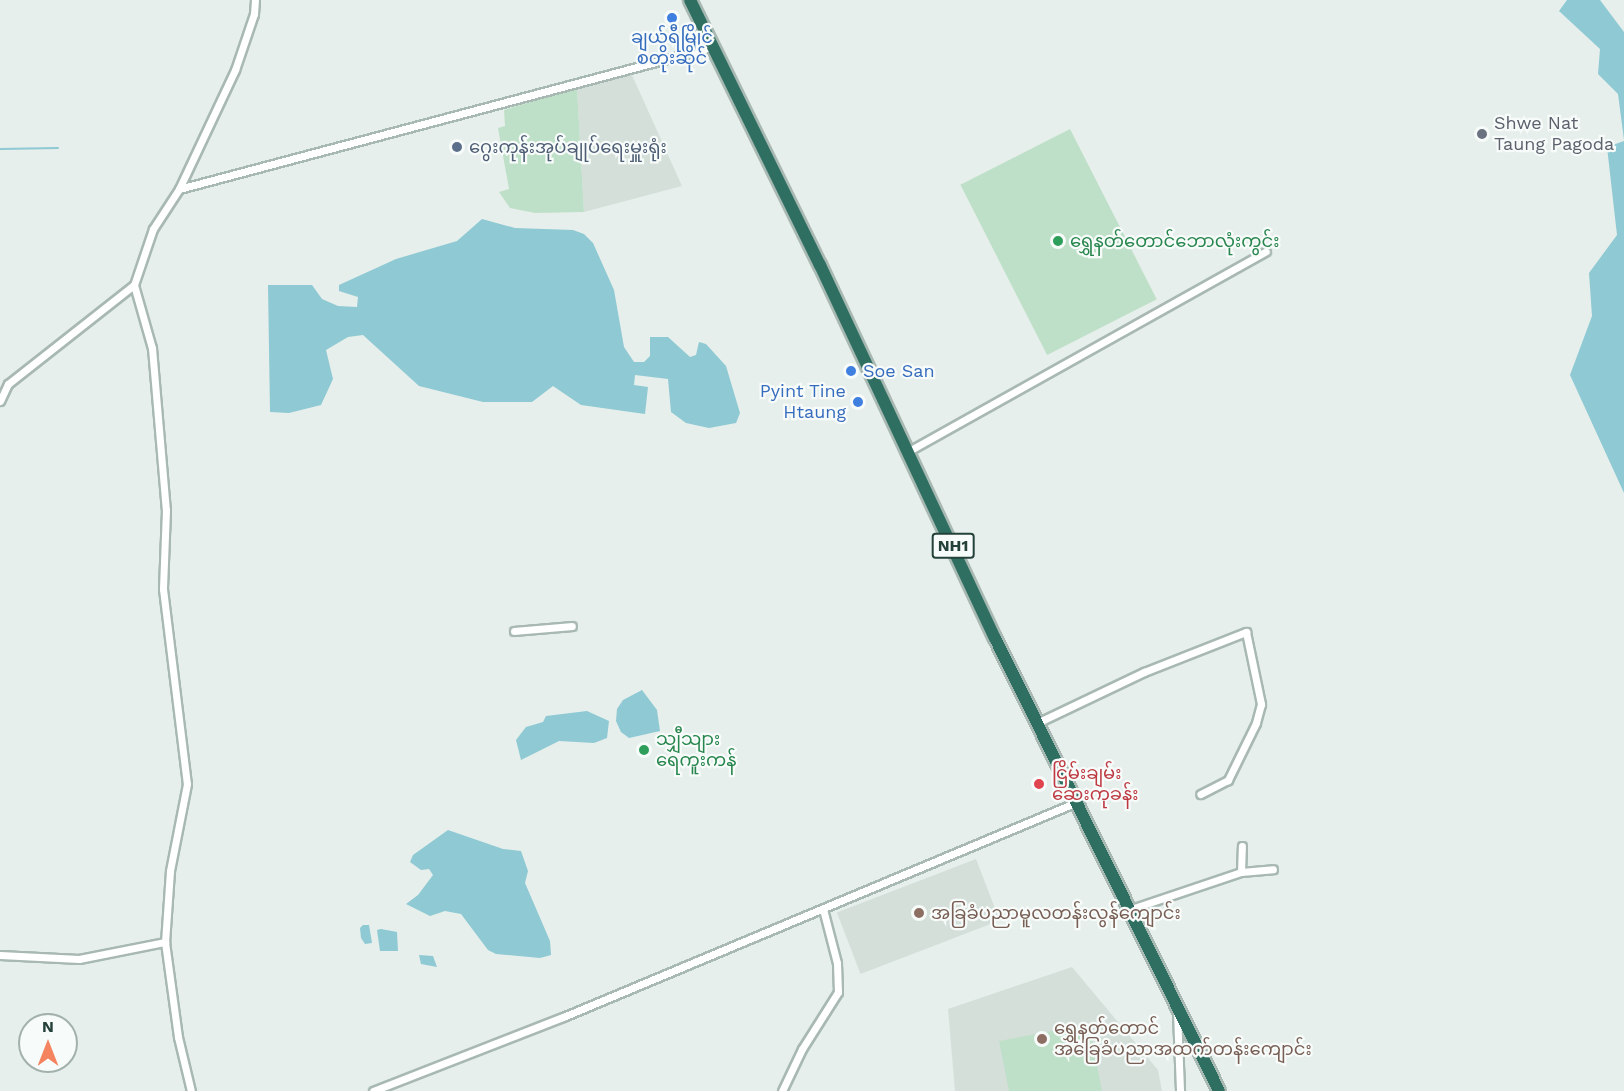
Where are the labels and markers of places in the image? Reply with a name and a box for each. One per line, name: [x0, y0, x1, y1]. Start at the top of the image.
marker: ချယ်ရီမြိုင် စတိုးဆိုင်: [665, 11, 679, 25]
place label: ချယ်ရီမြိုင် စတိုးဆိုင်: [631, 27, 713, 70]
place label: Shwe Nat Taung Pagoda: [1494, 113, 1614, 156]
marker: Shwe Nat Taung Pagoda: [1475, 127, 1489, 141]
place label: ဂွေးကုန်းအုပ်ချုပ်ရေးမှူးရုံး: [469, 136, 667, 158]
marker: ဂွေးကုန်းအုပ်ချုပ်ရေးမှူးရုံး: [450, 140, 464, 154]
place label: ရွှေနတ်တောင်ဘောလုံးကွင်း: [1070, 230, 1279, 252]
marker: ရွှေနတ်တောင်ဘောလုံးကွင်း: [1051, 234, 1065, 248]
place label: Soe San: [863, 360, 935, 382]
marker: Soe San: [844, 364, 858, 378]
place label: Pyint Tine Htaung: [759, 381, 846, 424]
marker: Pyint Tine Htaung: [851, 395, 865, 409]
place label: သျှီသျား ရေကူးကန်: [656, 729, 736, 771]
marker: သျှီသျား ရေကူးကန်: [637, 743, 651, 757]
place label: ငြိမ်းချမ်း ဆေးကုခန်း: [1052, 763, 1139, 806]
marker: ငြိမ်းချမ်း ဆေးကုခန်း: [1030, 775, 1048, 793]
place label: အခြခံပညာမူလတန်းလွန်ကျောင်း: [931, 902, 1181, 924]
marker: အခြခံပညာမူလတန်းလွန်ကျောင်း: [912, 906, 926, 920]
place label: ရွှေနတ်တောင် အခြေခံပညာအထက်တန်းကျောင်း: [1054, 1018, 1312, 1060]
marker: ရွှေနတ်တောင် အခြေခံပညာအထက်တန်းကျောင်း: [1035, 1032, 1049, 1046]

